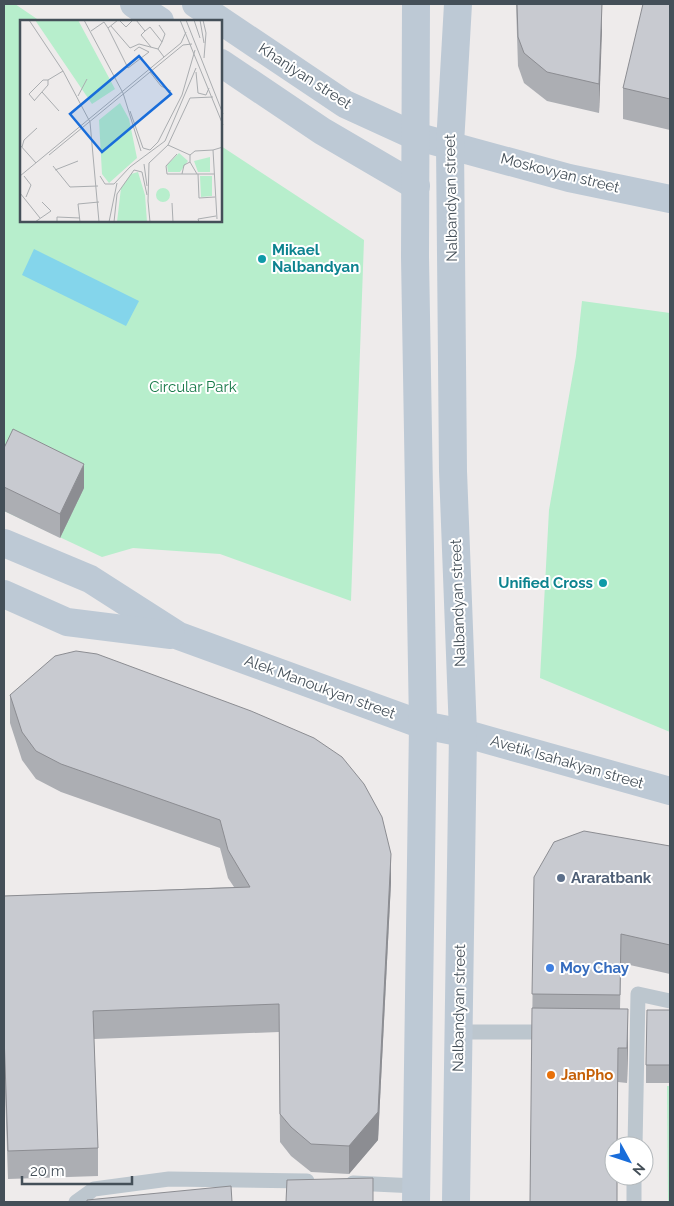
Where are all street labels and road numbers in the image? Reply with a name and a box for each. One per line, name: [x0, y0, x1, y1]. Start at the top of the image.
street label: Khanjyan street: [255, 39, 355, 113]
street label: Nalbandyan street: [441, 134, 461, 262]
street label: Moskovyan street: [499, 150, 621, 196]
street label: Nalbandyan street: [447, 539, 469, 667]
street label: Alek Manoukyan street: [242, 651, 398, 723]
street label: Avetik Isahakyan street: [488, 731, 646, 793]
street label: Nalbandyan street: [449, 944, 469, 1072]

